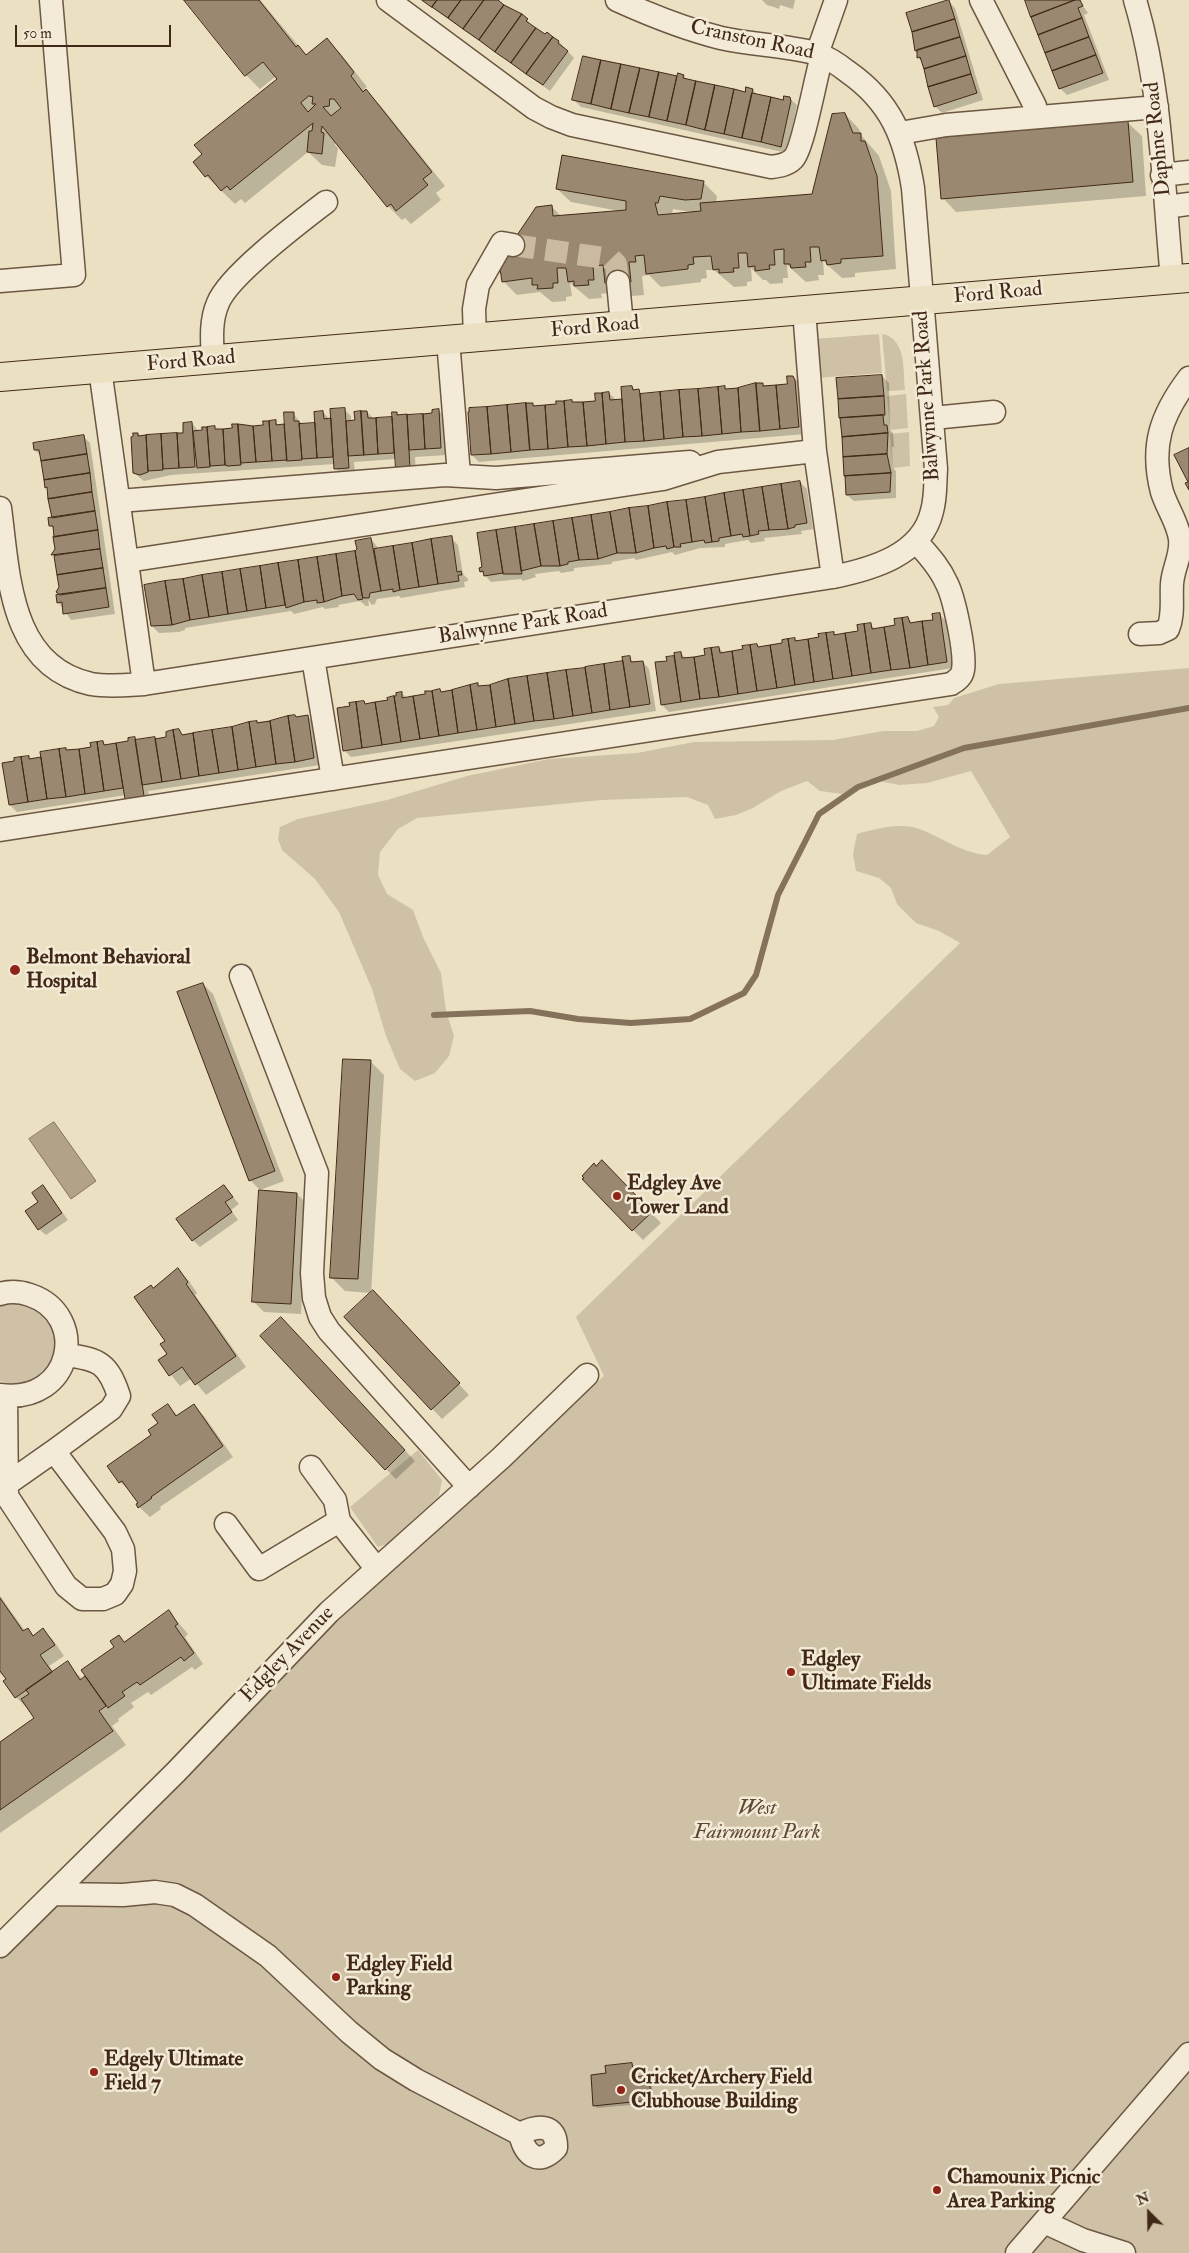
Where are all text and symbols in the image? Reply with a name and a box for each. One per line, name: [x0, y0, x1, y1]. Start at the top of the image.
scale bar: [18, 15, 174, 47]
street label: Cranston Road: [688, 16, 816, 66]
text: 50 m: [23, 24, 52, 43]
street label: Daphne Road: [1140, 80, 1178, 198]
street label: Ford Road: [953, 278, 1043, 310]
street label: Balwynne Park Road: [909, 310, 947, 482]
street label: Ford Road: [550, 312, 640, 344]
street label: Ford Road: [146, 346, 236, 378]
street label: Balwynne Park Road: [436, 599, 610, 651]
place label: Belmont Behavioral Hospital: [26, 945, 191, 995]
marker: Belmont Behavioral Hospital: [8, 963, 22, 977]
place label: Edgley Ave Tower Land: [627, 1171, 729, 1221]
marker: Edgley Ave Tower Land: [611, 1190, 623, 1202]
street label: Edgley Avenue: [236, 1602, 340, 1708]
place label: Edgley Ultimate Fields: [801, 1647, 931, 1697]
marker: Edgley Ultimate Fields: [785, 1666, 797, 1678]
park label: West Fairmount Park: [694, 1796, 820, 1846]
place label: Edgley Field Parking: [346, 1952, 452, 2002]
marker: Edgley Field Parking: [330, 1971, 342, 1983]
place label: Edgely Ultimate Field 7: [104, 2047, 243, 2097]
place label: Cricket/Archery Field Clubhouse Building: [631, 2065, 812, 2115]
marker: Edgely Ultimate Field 7: [88, 2066, 100, 2078]
marker: Cricket/Archery Field Clubhouse Building: [615, 2084, 627, 2096]
place label: Chamounix Picnic Area Parking: [947, 2165, 1100, 2215]
marker: Chamounix Picnic Area Parking: [931, 2184, 943, 2196]
north arrow: [1124, 2188, 1174, 2238]
text: N: [1134, 2188, 1152, 2209]

